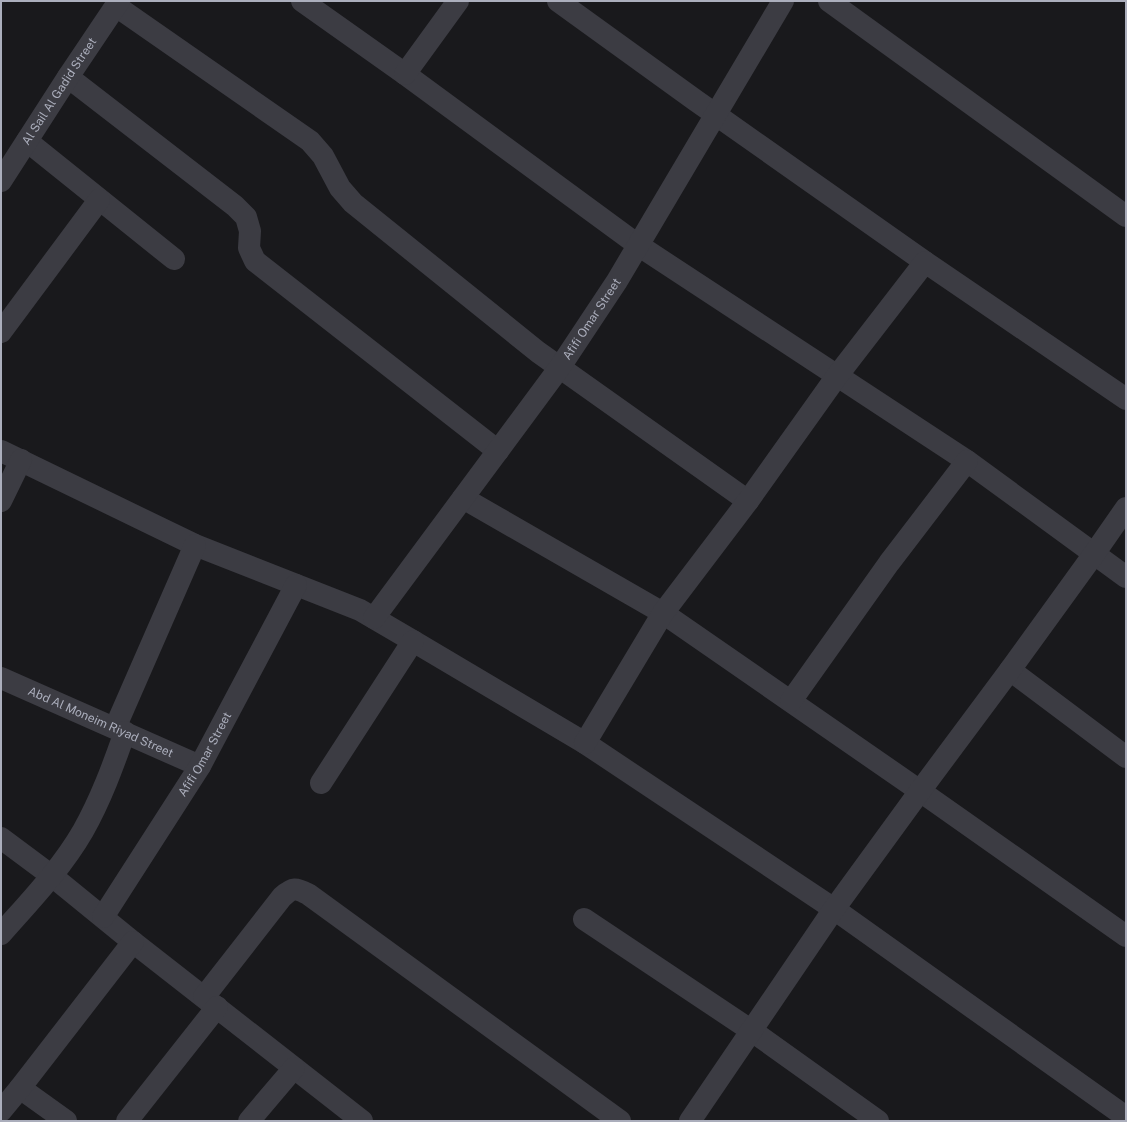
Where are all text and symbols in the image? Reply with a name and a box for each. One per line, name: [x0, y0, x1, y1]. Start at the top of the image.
street label: Al Sail Al Gadid Street: [19, 35, 100, 148]
street label: Afifi Omar Street: [560, 275, 624, 362]
street label: Abd Al Moneim Riyad Street: [26, 684, 176, 760]
street label: Afifi Omar Street: [175, 710, 234, 799]

